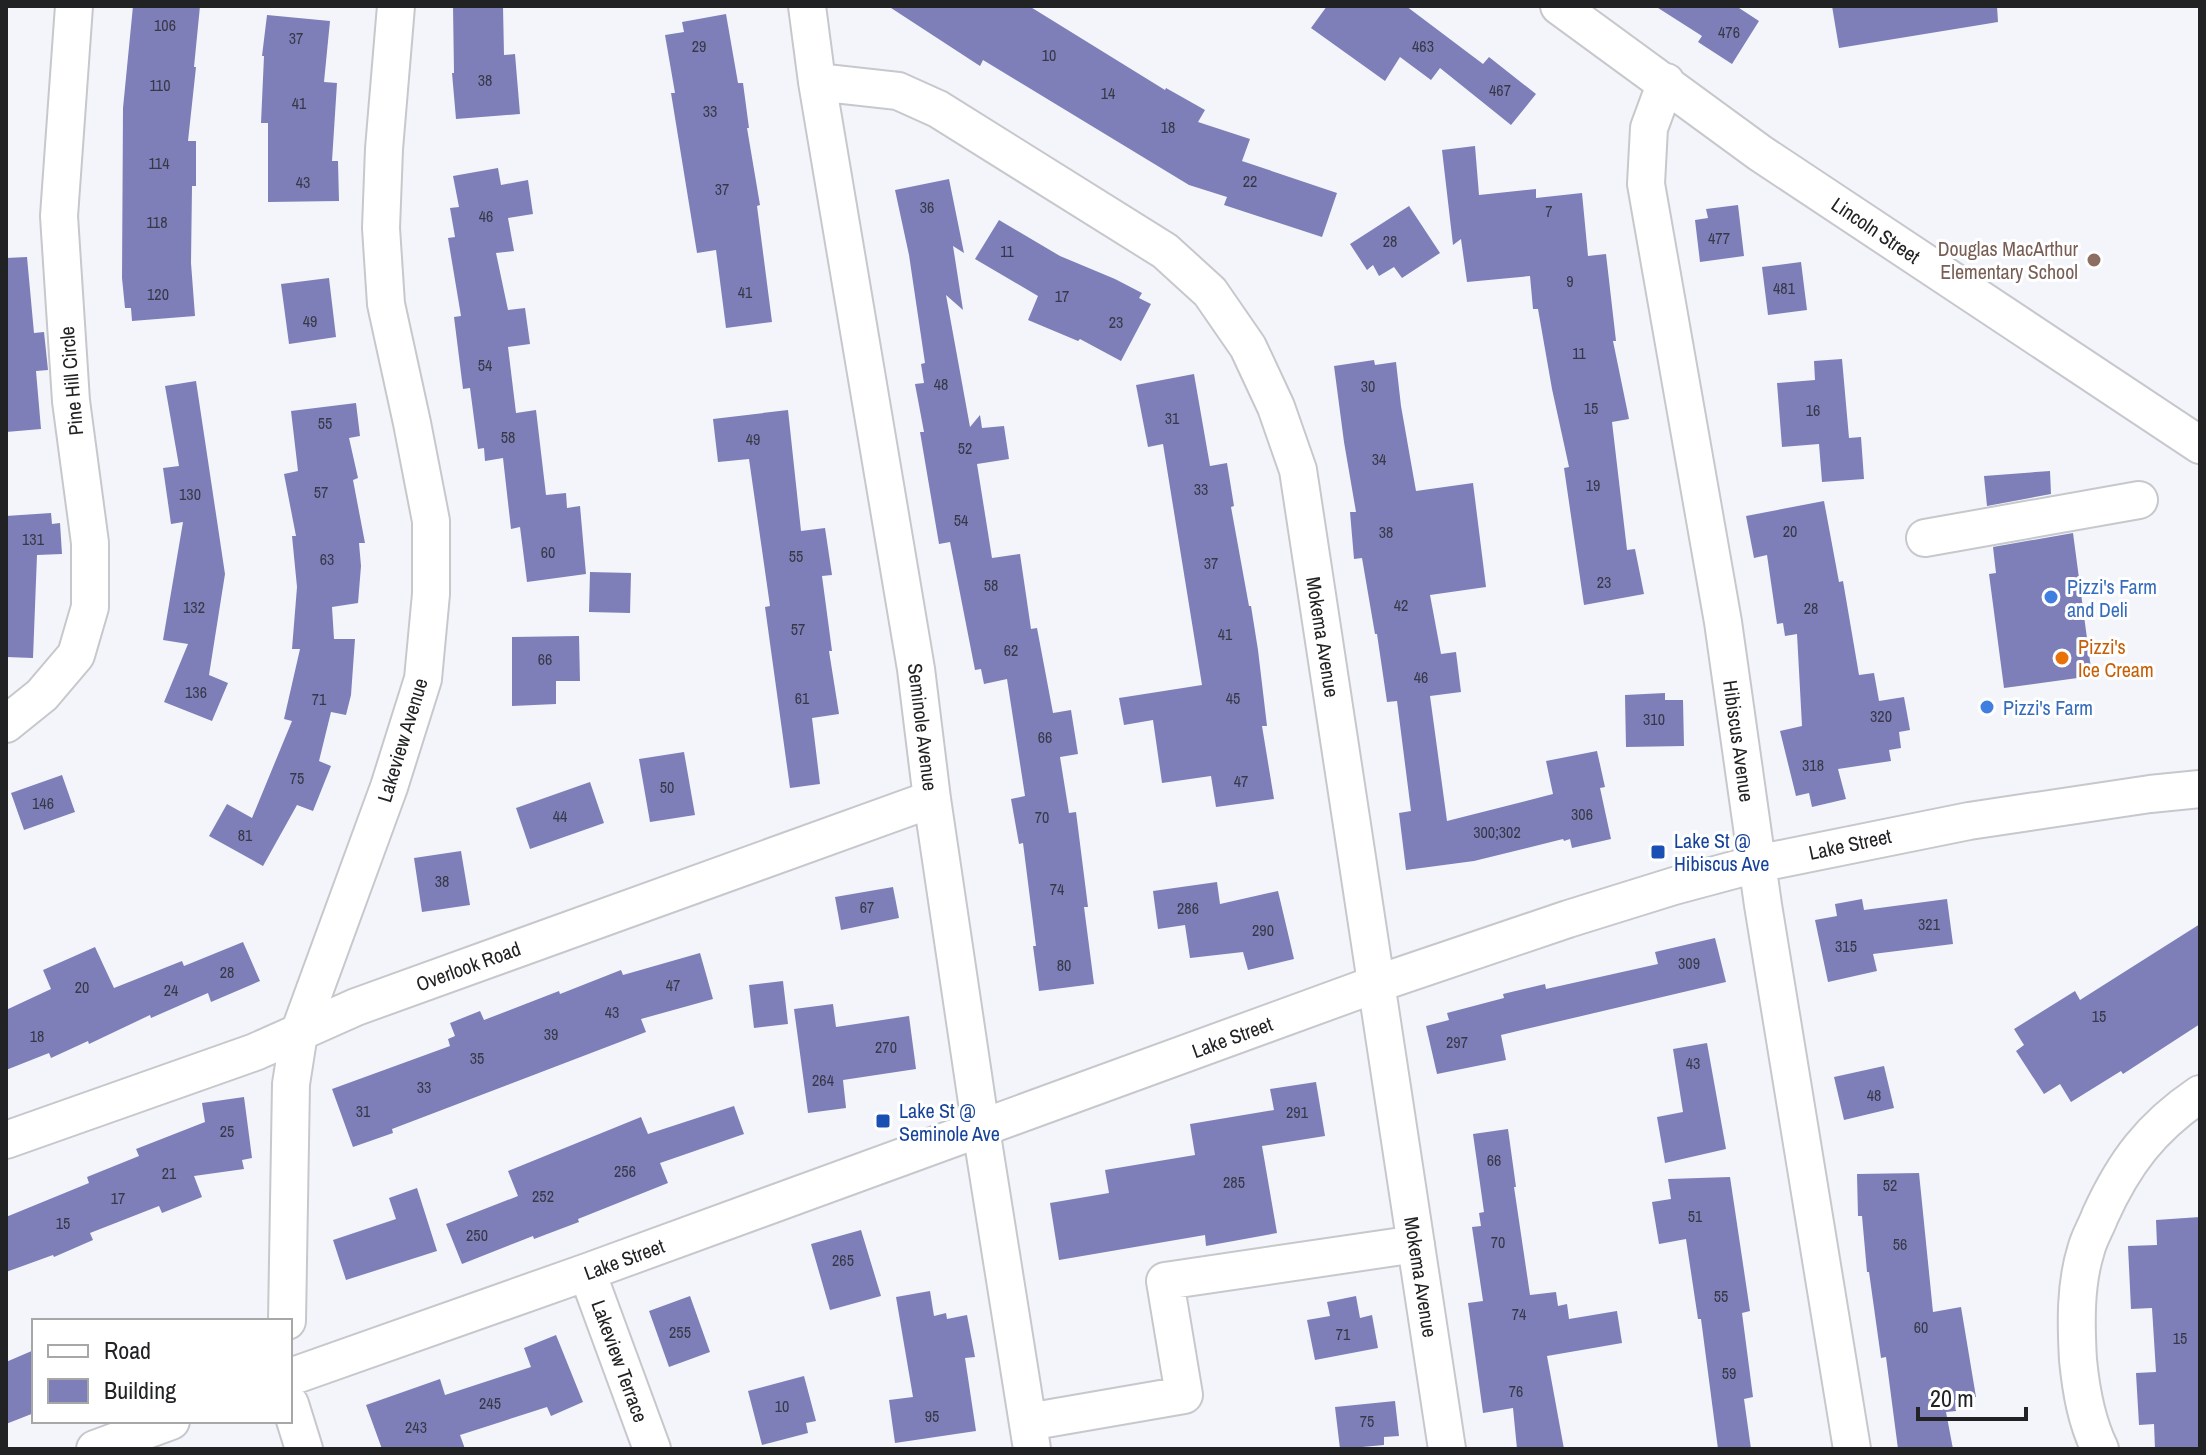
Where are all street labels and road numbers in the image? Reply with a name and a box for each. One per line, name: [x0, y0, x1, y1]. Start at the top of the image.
street label: Lincoln Street: [1827, 191, 1926, 270]
street label: Pine Hill Circle: [53, 325, 89, 437]
street label: Mokema Avenue: [1300, 575, 1346, 699]
street label: Seminole Avenue: [902, 662, 944, 792]
street label: Lakeview Avenue: [370, 675, 434, 805]
street label: Hibiscus Avenue: [1717, 678, 1761, 804]
street label: Lake Street: [1806, 822, 1894, 866]
street label: Overlook Road: [412, 935, 524, 997]
street label: Lake Street: [1188, 1010, 1276, 1064]
street label: Mokema Avenue: [1398, 1215, 1444, 1339]
street label: Lake Street: [580, 1232, 668, 1286]
street label: Lakeview Terrace: [585, 1296, 655, 1426]

